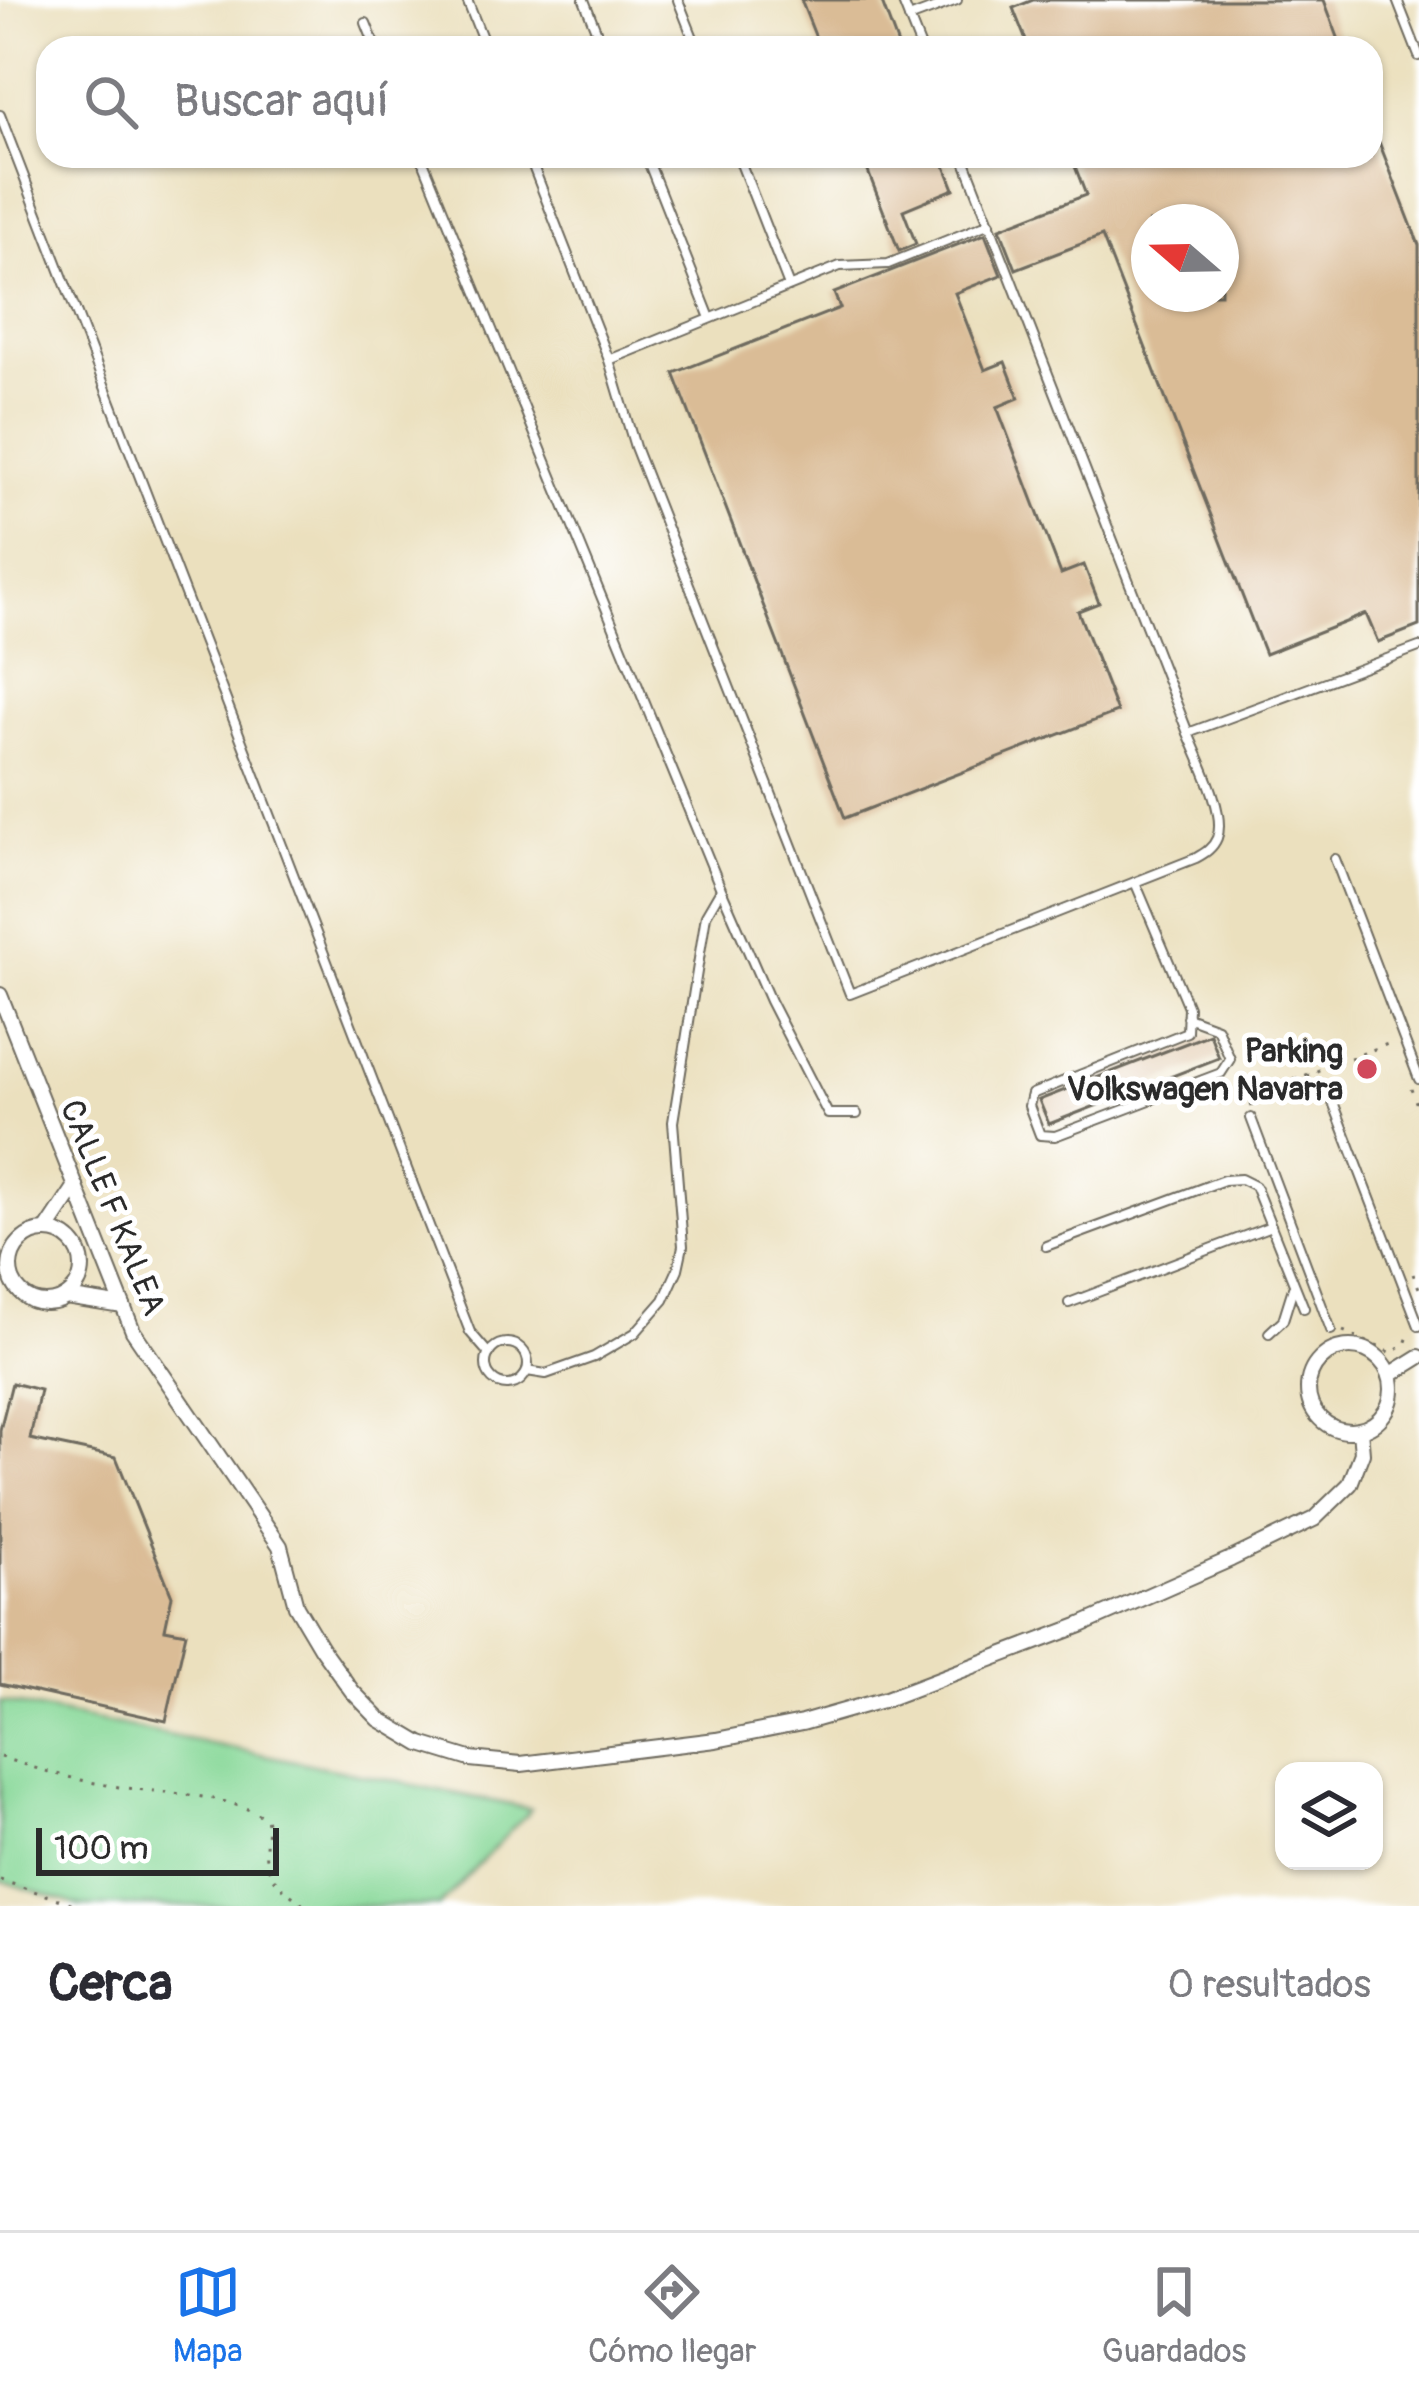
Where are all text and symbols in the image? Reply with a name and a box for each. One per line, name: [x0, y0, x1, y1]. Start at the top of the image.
search box: [36, 36, 1383, 168]
icon: search: [78, 69, 144, 135]
text: Buscar aquí: [174, 74, 389, 130]
north arrow: [1131, 204, 1239, 312]
place label: Parking Volkswagen Navarra: [1067, 1031, 1343, 1110]
marker: Parking Volkswagen Navarra: [1354, 1056, 1380, 1082]
street label: CALLE F KALEA: [51, 1094, 174, 1321]
map controls: [1275, 1762, 1383, 1870]
button: layers: [1275, 1762, 1383, 1870]
scale bar: [36, 1822, 279, 1875]
text: 100 m: [54, 1828, 148, 1869]
text: Cerca: [48, 1952, 172, 2016]
text: 0 resultados: [1167, 1960, 1371, 2009]
tab: Mapa: [173, 2259, 243, 2372]
tab: Cómo llegar: [588, 2259, 756, 2372]
tab: Guardados: [1102, 2259, 1246, 2372]

